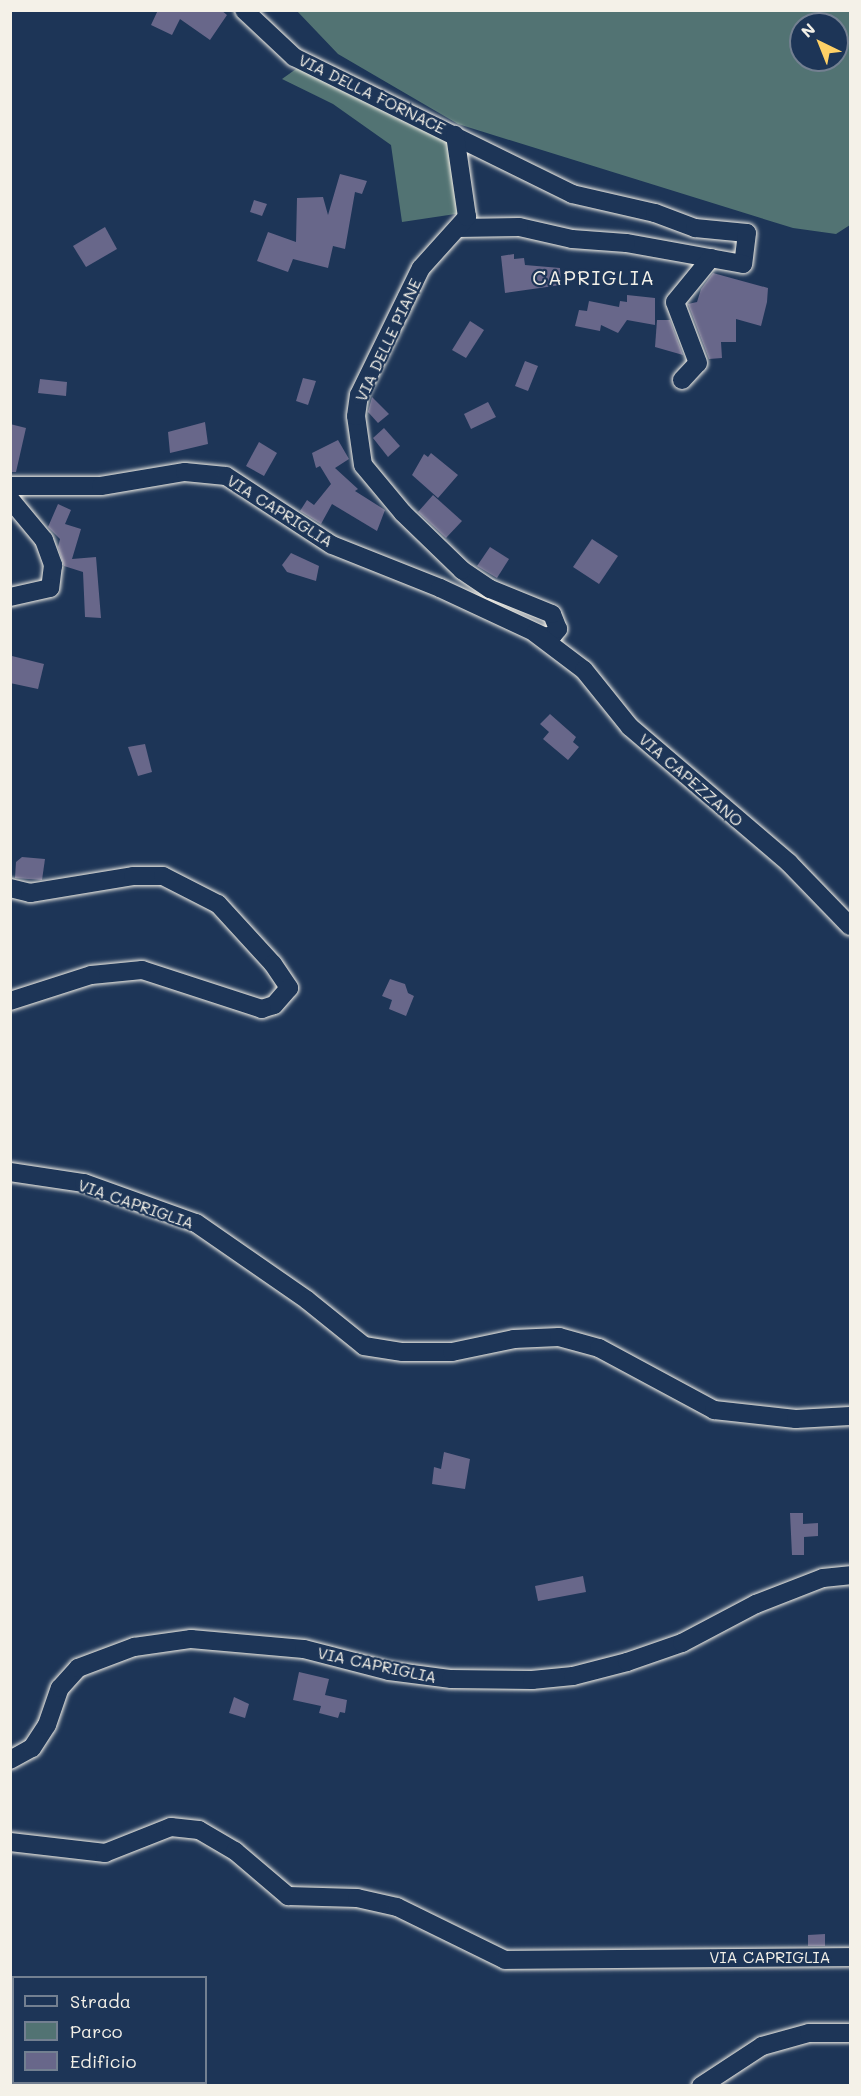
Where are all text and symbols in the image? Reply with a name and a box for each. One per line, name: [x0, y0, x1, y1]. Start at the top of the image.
north arrow: [789, 12, 849, 72]
text: N: [796, 18, 819, 42]
street label: VIA DELLA FORNACE: [295, 50, 449, 138]
district label: CAPRIGLIA: [532, 265, 656, 289]
street label: VIA DELLE PIANE: [351, 275, 425, 405]
street label: VIA CAPRIGLIA: [223, 471, 337, 551]
street label: VIA CAPEZZANO: [635, 729, 747, 831]
street label: VIA CAPRIGLIA: [75, 1175, 197, 1233]
street label: VIA CAPRIGLIA: [316, 1643, 438, 1687]
street label: VIA CAPRIGLIA: [709, 1947, 831, 1967]
legend: [12, 1976, 207, 2084]
text: Strada: [70, 1989, 131, 2013]
text: Parco: [70, 2019, 123, 2043]
text: Edificio: [70, 2049, 137, 2073]

